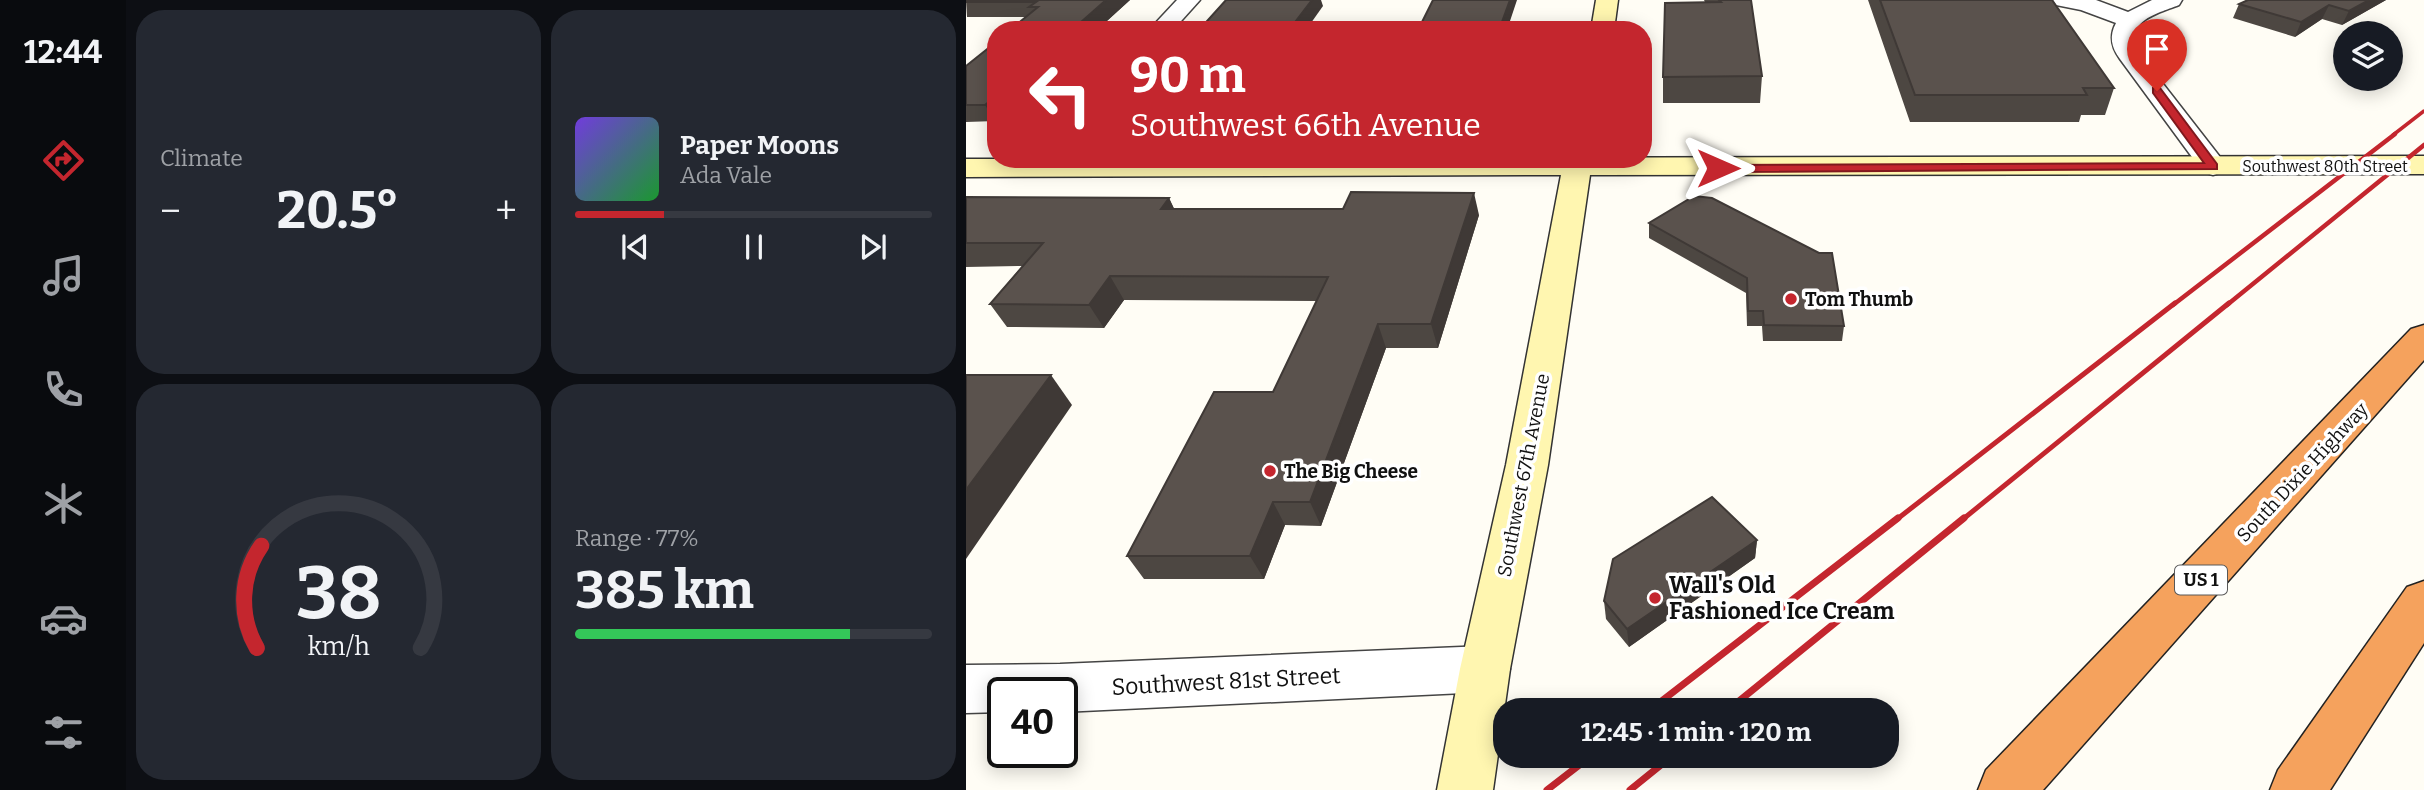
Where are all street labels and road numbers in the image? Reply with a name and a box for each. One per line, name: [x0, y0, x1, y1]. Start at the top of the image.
street label: Southwest 80th Street: [2242, 157, 2408, 176]
street label: Southwest 67th Avenue: [1493, 372, 1554, 579]
street label: South Dixie Highway: [2232, 397, 2373, 547]
road number: US 1: [2175, 566, 2227, 594]
street label: Southwest 81st Street: [1111, 661, 1341, 701]

